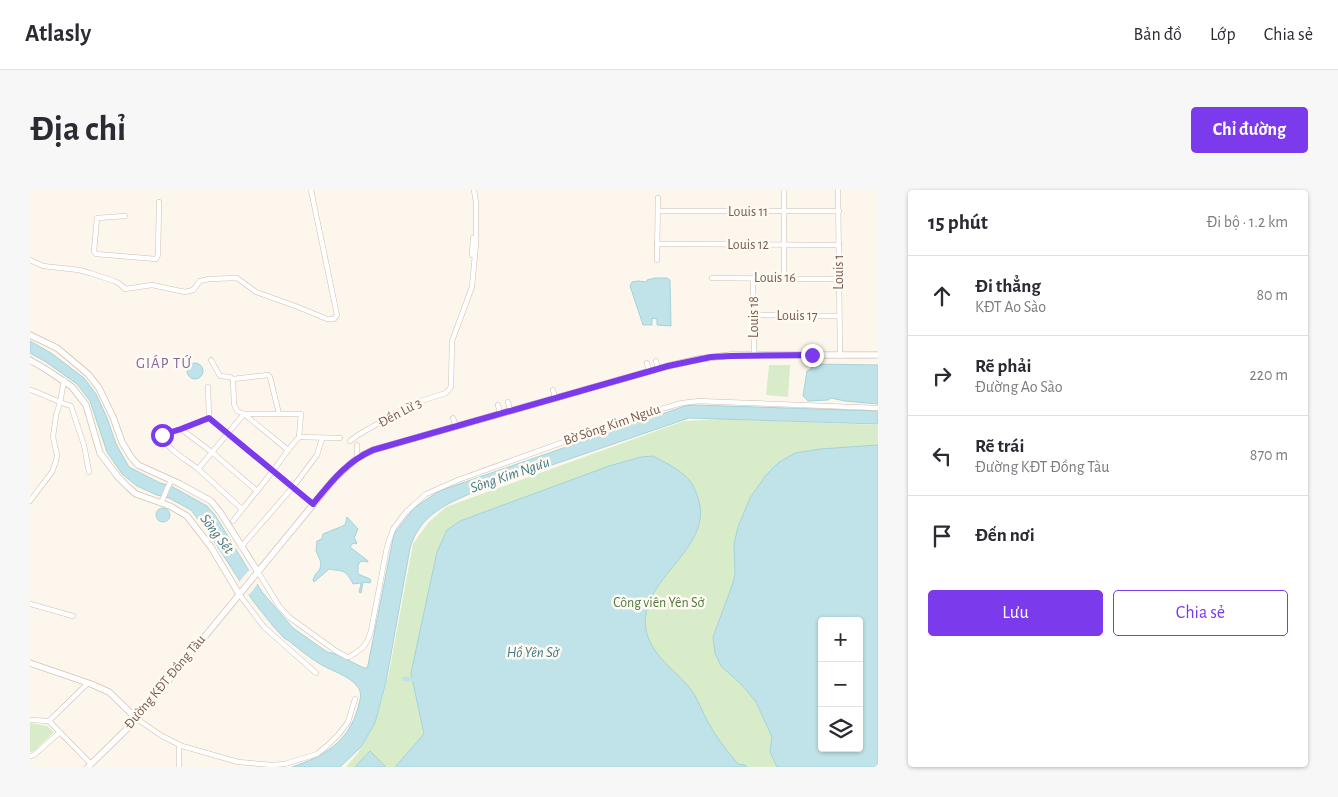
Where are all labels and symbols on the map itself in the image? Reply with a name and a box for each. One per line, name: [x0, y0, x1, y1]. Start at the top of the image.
street label: Louis 11: [728, 205, 768, 219]
street label: Louis 12: [727, 238, 769, 252]
street label: Louis 1: [832, 254, 846, 290]
street label: Louis 16: [754, 271, 796, 285]
street label: Louis 18: [747, 296, 761, 338]
street label: Louis 17: [776, 309, 818, 323]
route end: [801, 344, 824, 367]
district label: GIÁP TỨ: [136, 354, 192, 371]
street label: Đền Lừ 3: [376, 395, 424, 430]
street label: Bờ Sông Kim Ngưu: [562, 402, 662, 448]
route start: [151, 424, 174, 447]
water label: Sông Kim Ngưu: [468, 454, 552, 496]
water label: Sông Sét: [197, 511, 237, 557]
park label: Công viên Yên Sở: [613, 596, 705, 610]
street label: Đường KĐT Đồng Tàu: [121, 632, 208, 732]
water label: Hồ Yên Sở: [507, 645, 561, 660]

